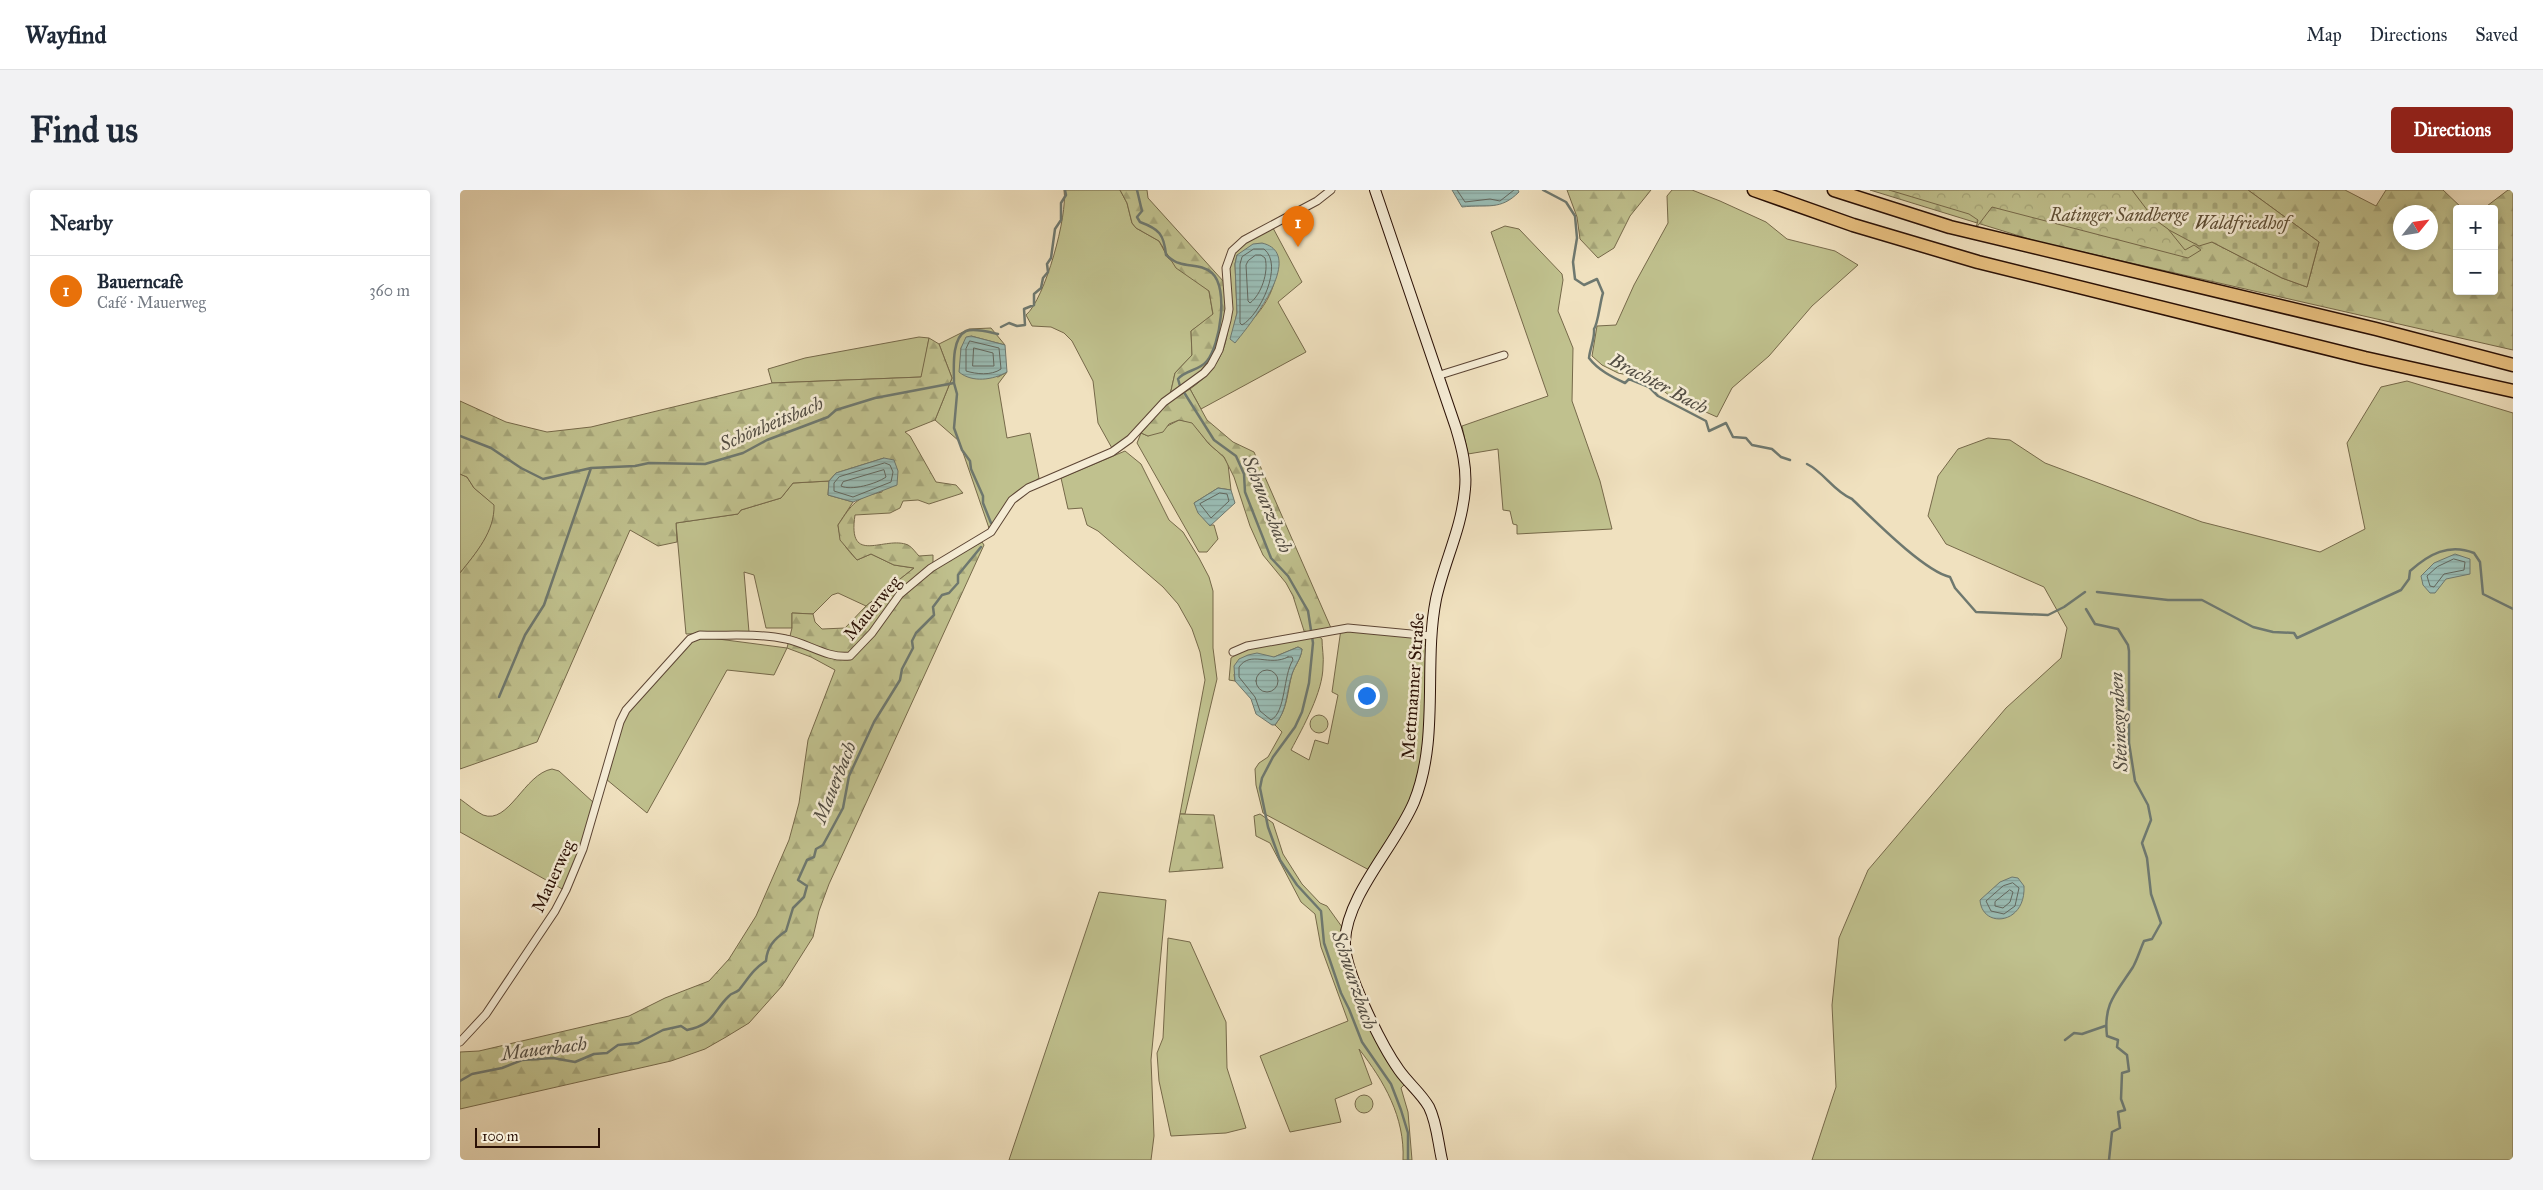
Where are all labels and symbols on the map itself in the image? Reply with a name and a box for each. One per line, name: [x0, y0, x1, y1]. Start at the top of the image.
park label: Ratinger Sandberge: [2049, 204, 2190, 226]
north arrow: [2393, 205, 2438, 250]
pin: 1: [1282, 206, 1314, 247]
park label: Waldfriedhof: [2195, 212, 2294, 234]
water label: Brachter Bach: [1605, 347, 1712, 419]
water label: Schönheitsbach: [715, 391, 827, 456]
water label: Schwarzbach: [1237, 451, 1297, 556]
street label: Mauerweg: [839, 571, 907, 645]
street label: Mettmanner Straße: [1397, 612, 1429, 760]
water label: Steinesgraben: [2104, 671, 2133, 774]
your location: [1354, 683, 1380, 709]
water label: Mauerbach: [807, 738, 861, 828]
street label: Mauerweg: [527, 836, 581, 916]
water label: Schwarzbach: [1327, 927, 1382, 1033]
water label: Mauerbach: [498, 1032, 588, 1065]
scale bar: [475, 1125, 600, 1148]

